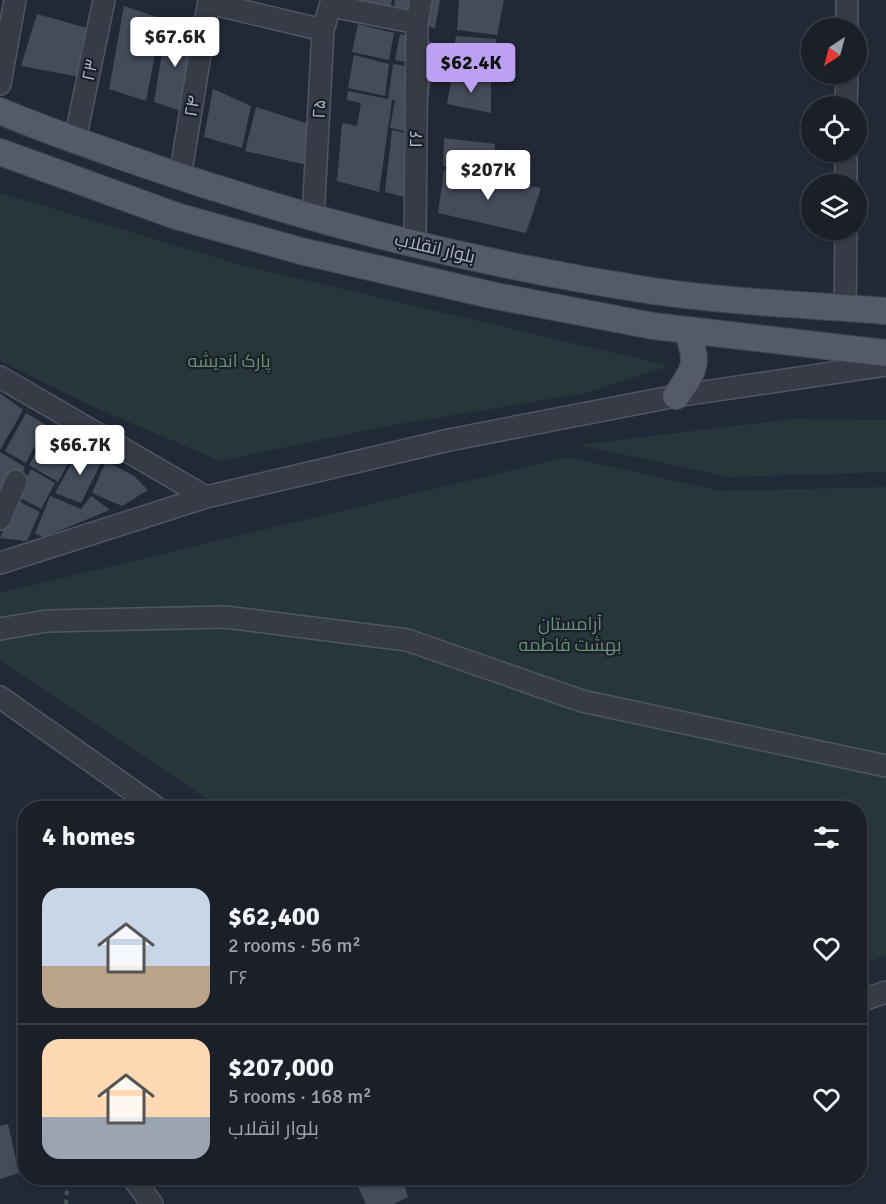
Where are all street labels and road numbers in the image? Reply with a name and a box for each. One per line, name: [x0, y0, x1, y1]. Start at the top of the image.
street label: ۲۳: [77, 57, 103, 83]
street label: ۲۴: [179, 94, 205, 118]
street label: ۲۵: [308, 99, 330, 119]
street label: ۲۶: [405, 130, 427, 148]
street label: بلوار انقلاب: [393, 228, 477, 268]

